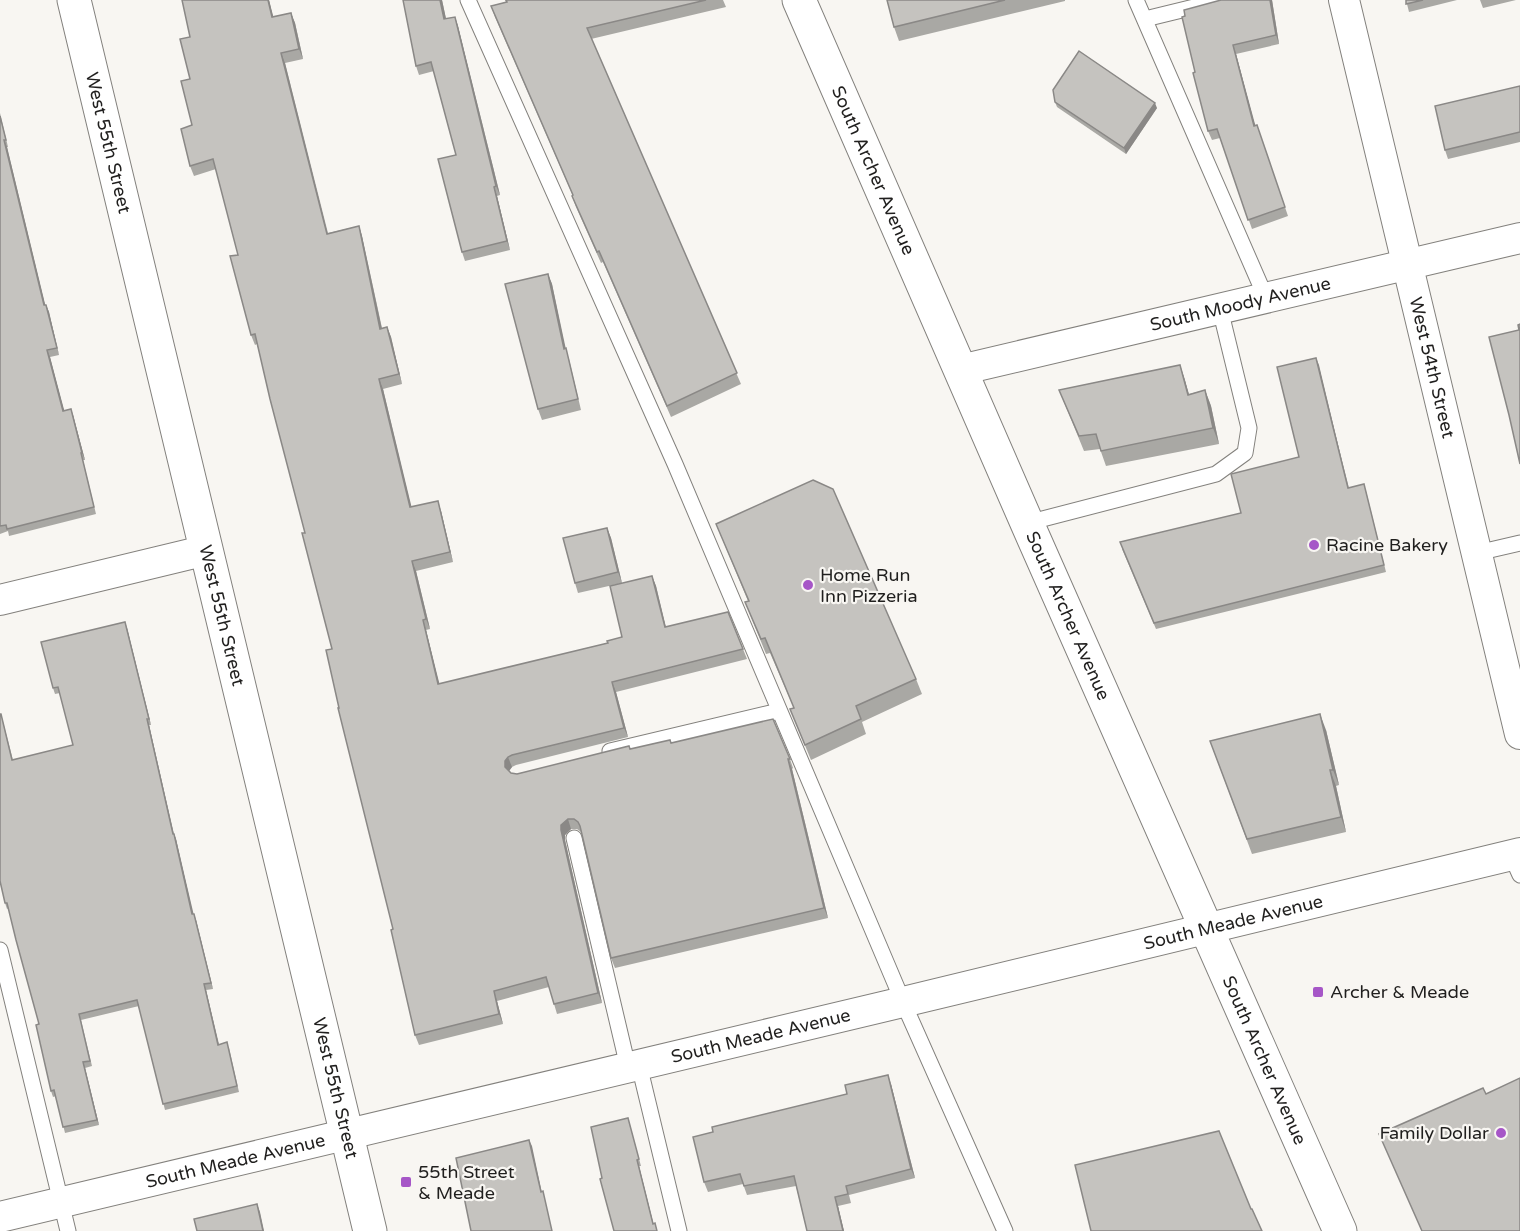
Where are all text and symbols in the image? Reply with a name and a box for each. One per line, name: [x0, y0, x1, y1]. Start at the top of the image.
street label: West 55th Street: [81, 70, 136, 216]
street label: South Archer Avenue: [827, 83, 920, 258]
street label: South Moody Avenue: [1148, 272, 1333, 336]
street label: West 54th Street: [1405, 295, 1460, 440]
street label: South Archer Avenue: [1021, 528, 1115, 704]
place label: Racine Bakery: [1326, 534, 1448, 556]
marker: Racine Bakery: [1307, 538, 1321, 552]
street label: West 55th Street: [194, 543, 250, 688]
place label: Home Run Inn Pizzeria: [820, 564, 918, 607]
marker: Home Run Inn Pizzeria: [801, 578, 815, 592]
street label: South Meade Avenue: [1141, 890, 1325, 955]
street label: South Archer Avenue: [1218, 972, 1311, 1148]
place label: Archer & Meade: [1330, 981, 1469, 1003]
marker: Archer & Meade: [1311, 985, 1325, 999]
street label: South Meade Avenue: [669, 1004, 853, 1068]
street label: West 55th Street: [308, 1015, 363, 1161]
place label: Family Dollar: [1379, 1122, 1489, 1144]
marker: Family Dollar: [1494, 1126, 1508, 1140]
street label: South Meade Avenue: [143, 1129, 327, 1193]
place label: 55th Street & Meade: [418, 1161, 515, 1204]
marker: 55th Street & Meade: [399, 1175, 413, 1189]

